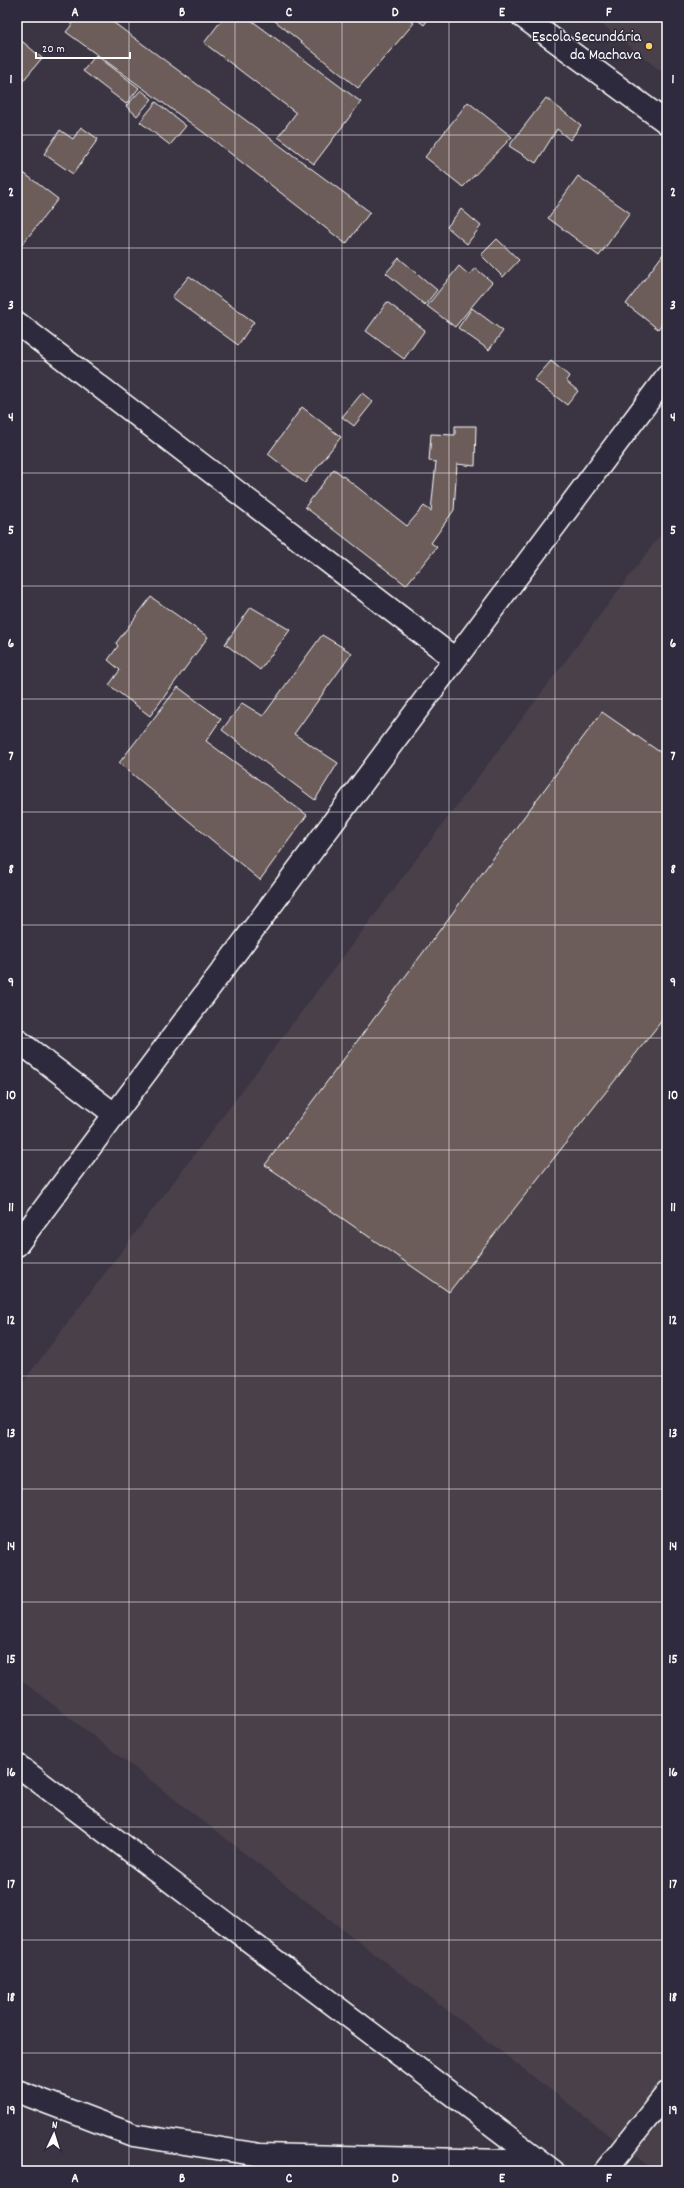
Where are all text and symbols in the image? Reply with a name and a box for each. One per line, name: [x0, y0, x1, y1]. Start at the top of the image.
text: A: [71, 4, 79, 23]
text: B: [179, 4, 185, 23]
text: C: [286, 4, 293, 23]
text: D: [392, 4, 399, 23]
text: E: [499, 4, 506, 23]
text: F: [606, 4, 612, 23]
place label: Escola Secundária da Machava: [532, 26, 641, 67]
scale bar: [36, 34, 130, 60]
text: 20 m: [42, 41, 65, 58]
marker: Escola Secundária da Machava: [644, 41, 654, 51]
text: 1: [10, 71, 13, 90]
text: 1: [672, 71, 675, 90]
text: 2: [8, 184, 14, 203]
text: 2: [670, 184, 676, 203]
text: 3: [8, 297, 14, 316]
text: 3: [670, 297, 676, 316]
text: 4: [8, 409, 14, 428]
text: 4: [670, 409, 676, 428]
text: 5: [8, 522, 14, 541]
text: 5: [670, 522, 676, 541]
text: 6: [8, 635, 15, 654]
text: 6: [670, 635, 677, 654]
text: 7: [9, 748, 14, 767]
text: 7: [671, 748, 676, 767]
text: 8: [8, 861, 14, 880]
text: 8: [670, 861, 676, 880]
text: 9: [8, 974, 14, 993]
text: 9: [670, 974, 676, 993]
text: 10: [6, 1087, 16, 1106]
text: 10: [668, 1087, 678, 1106]
text: 11: [8, 1199, 14, 1218]
text: 11: [670, 1199, 676, 1218]
text: 12: [7, 1312, 16, 1331]
text: 12: [669, 1312, 678, 1331]
text: 13: [7, 1425, 16, 1444]
text: 13: [669, 1425, 678, 1444]
text: 14: [7, 1538, 15, 1557]
text: 14: [669, 1538, 677, 1557]
text: 15: [7, 1651, 15, 1670]
text: 15: [669, 1651, 677, 1670]
text: 16: [6, 1764, 16, 1783]
text: 16: [668, 1764, 678, 1783]
text: 17: [7, 1876, 15, 1895]
text: 17: [669, 1876, 677, 1895]
text: 18: [7, 1989, 15, 2008]
text: 18: [669, 1989, 677, 2008]
text: 19: [7, 2102, 15, 2121]
text: 19: [669, 2102, 677, 2121]
north arrow: [34, 2114, 74, 2154]
text: N: [51, 2118, 58, 2134]
text: A: [71, 2170, 79, 2188]
text: B: [179, 2170, 185, 2188]
text: C: [286, 2170, 293, 2188]
text: D: [392, 2170, 399, 2188]
text: E: [499, 2170, 506, 2188]
text: F: [606, 2170, 612, 2188]

